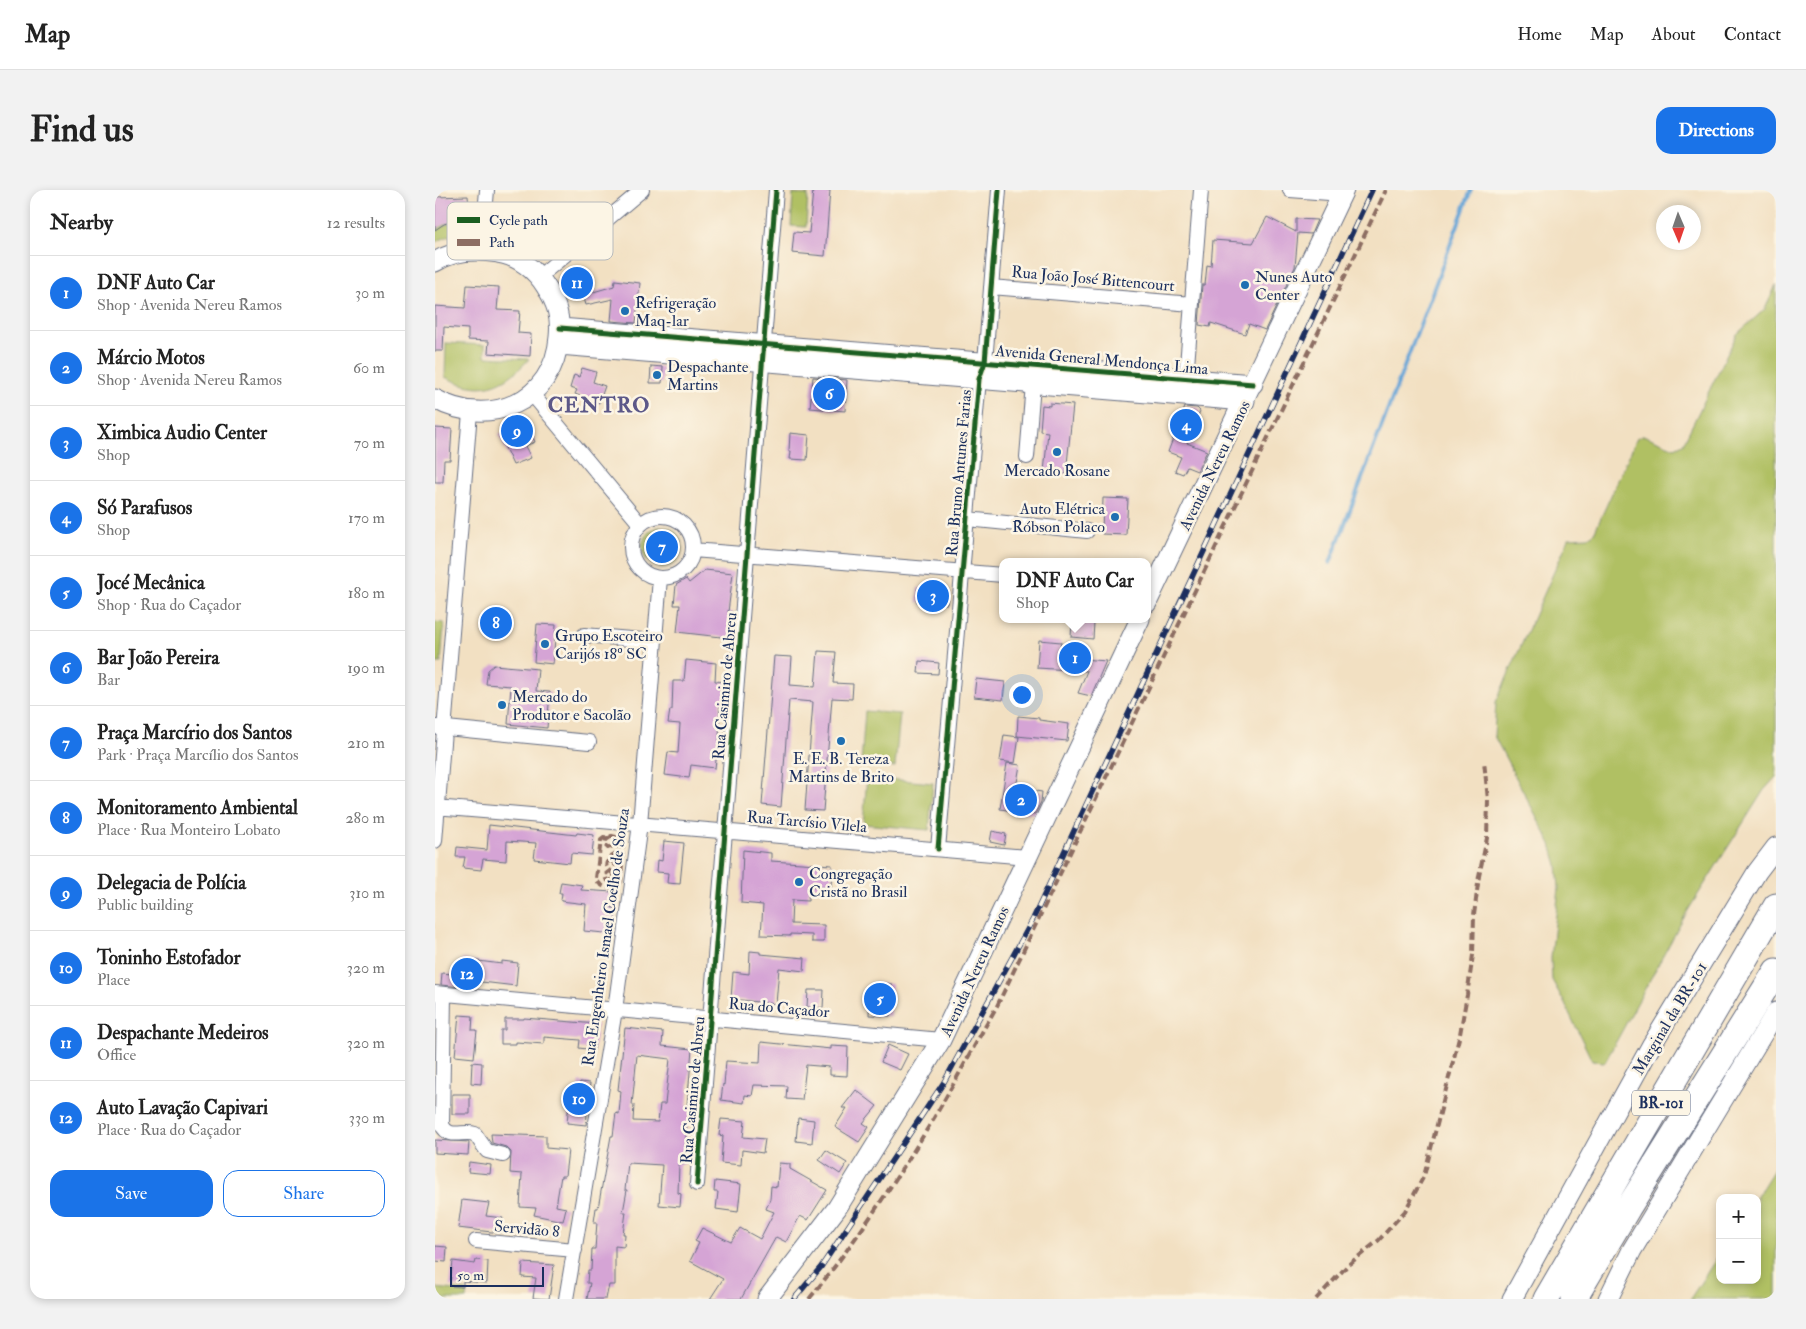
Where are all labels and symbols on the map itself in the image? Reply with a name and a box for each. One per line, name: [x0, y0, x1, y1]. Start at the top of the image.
legend: [447, 202, 613, 260]
north arrow: [1656, 205, 1701, 250]
text: Cycle path: [489, 212, 549, 230]
text: Path: [489, 234, 515, 251]
street label: Rua João José Bittencourt: [1010, 262, 1175, 297]
pin: 11: [561, 264, 593, 302]
place label: Nunes Auto Center: [1255, 267, 1332, 305]
marker: Nunes Auto Center: [1239, 279, 1251, 291]
place label: Refrigeração Maq-lar: [635, 293, 717, 331]
marker: Refrigeração Maq-lar: [619, 305, 631, 317]
street label: Avenida General Mendonça Lima: [994, 341, 1210, 379]
place label: Despachante Martins: [667, 357, 749, 395]
marker: Despachante Martins: [651, 369, 663, 381]
pin: 6: [813, 375, 845, 413]
street label: Rua Bruno Antunes Farias: [942, 389, 976, 557]
district label: CENTRO: [548, 392, 650, 419]
street label: Avenida Nereu Ramos: [1174, 397, 1255, 535]
pin: 4: [1170, 406, 1202, 444]
pin: 9: [501, 412, 533, 450]
marker: Mercado Rosane: [1051, 446, 1063, 458]
place label: Mercado Rosane: [1004, 461, 1110, 481]
place label: Auto Elétrica Róbson Polaco: [1012, 499, 1105, 537]
marker: Auto Elétrica Róbson Polaco: [1109, 511, 1121, 523]
pin: 7: [646, 528, 678, 566]
pin: 3: [917, 577, 949, 615]
pin: 8: [480, 604, 512, 642]
street label: Rua Casimiro de Abreu: [709, 612, 741, 761]
place label: Grupo Escoteiro Carijós 18º SC: [555, 626, 663, 664]
marker: Grupo Escoteiro Carijós 18º SC: [539, 638, 551, 650]
pin: 1: [1059, 639, 1091, 677]
your location: [1009, 682, 1035, 708]
place label: Mercado do Produtor e Sacolão: [512, 687, 631, 725]
marker: Mercado do Produtor e Sacolão: [496, 699, 508, 711]
marker: E. E. B. Tereza Martins de Brito: [835, 735, 847, 747]
place label: E. E. B. Tereza Martins de Brito: [788, 749, 894, 787]
pin: 2: [1005, 781, 1037, 819]
street label: Rua Engenheiro Ismael Coelho de Souza: [578, 806, 634, 1067]
street label: Rua Tarcísio Vilela: [746, 807, 868, 837]
place label: Congregação Cristã no Brasil: [809, 864, 907, 902]
marker: Congregação Cristã no Brasil: [793, 876, 805, 888]
street label: Avenida Nereu Ramos: [935, 903, 1014, 1041]
pin: 12: [451, 955, 483, 993]
street label: Marginal da BR-101: [1628, 958, 1711, 1079]
pin: 5: [864, 980, 896, 1018]
street label: Rua do Caçador: [728, 994, 830, 1022]
street label: Rua Casimiro de Abreu: [677, 1016, 709, 1165]
pin: 10: [563, 1080, 595, 1118]
road number: BR-101: [1632, 1090, 1690, 1116]
street label: Servidão 8: [493, 1216, 561, 1242]
scale bar: [450, 1264, 544, 1287]

